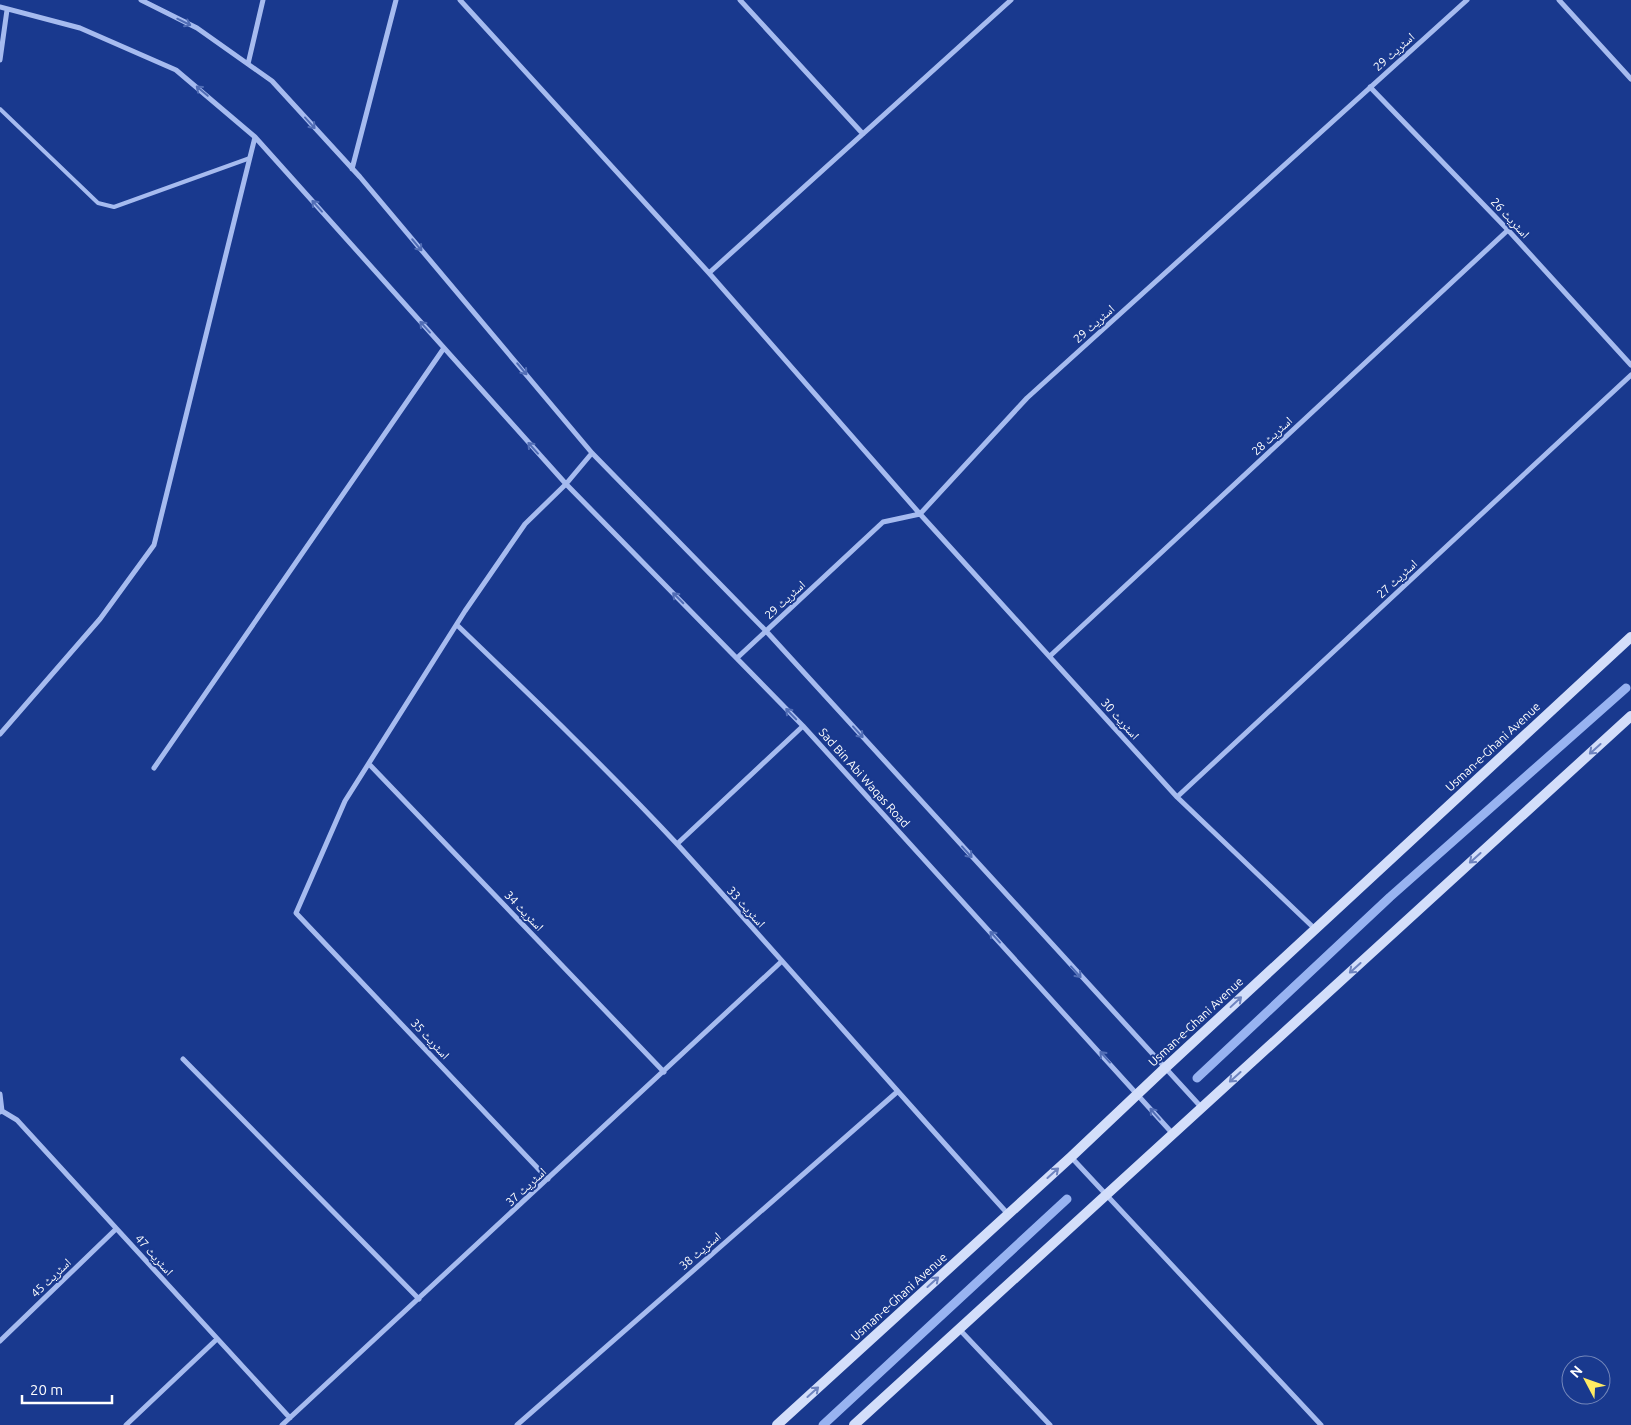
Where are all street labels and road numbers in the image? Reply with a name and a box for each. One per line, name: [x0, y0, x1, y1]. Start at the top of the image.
street label: اسٹریٹ 29: [1371, 30, 1418, 74]
street label: اسٹریٹ 26: [1488, 195, 1532, 241]
street label: اسٹریٹ 29: [1071, 302, 1118, 346]
street label: اسٹریٹ 28: [1249, 414, 1295, 458]
street label: اسٹریٹ 27: [1374, 557, 1420, 601]
street label: اسٹریٹ 29: [762, 578, 808, 622]
street label: اسٹریٹ 30: [1098, 696, 1142, 743]
street label: Usman-e-Ghani Avenue: [1443, 699, 1543, 794]
street label: Sad Bin Abi Waqas Road: [816, 725, 912, 830]
street label: اسٹریٹ 33: [724, 884, 768, 931]
street label: اسٹریٹ 34: [501, 888, 547, 934]
street label: Usman-e-Ghani Avenue: [1146, 974, 1246, 1069]
street label: اسٹریٹ 35: [408, 1016, 452, 1062]
street label: اسٹریٹ 37: [503, 1165, 549, 1209]
street label: اسٹریٹ 38: [676, 1229, 724, 1273]
street label: اسٹریٹ 47: [132, 1232, 176, 1279]
street label: Usman-e-Ghani Avenue: [848, 1250, 949, 1343]
street label: اسٹریٹ 45: [28, 1255, 74, 1301]

